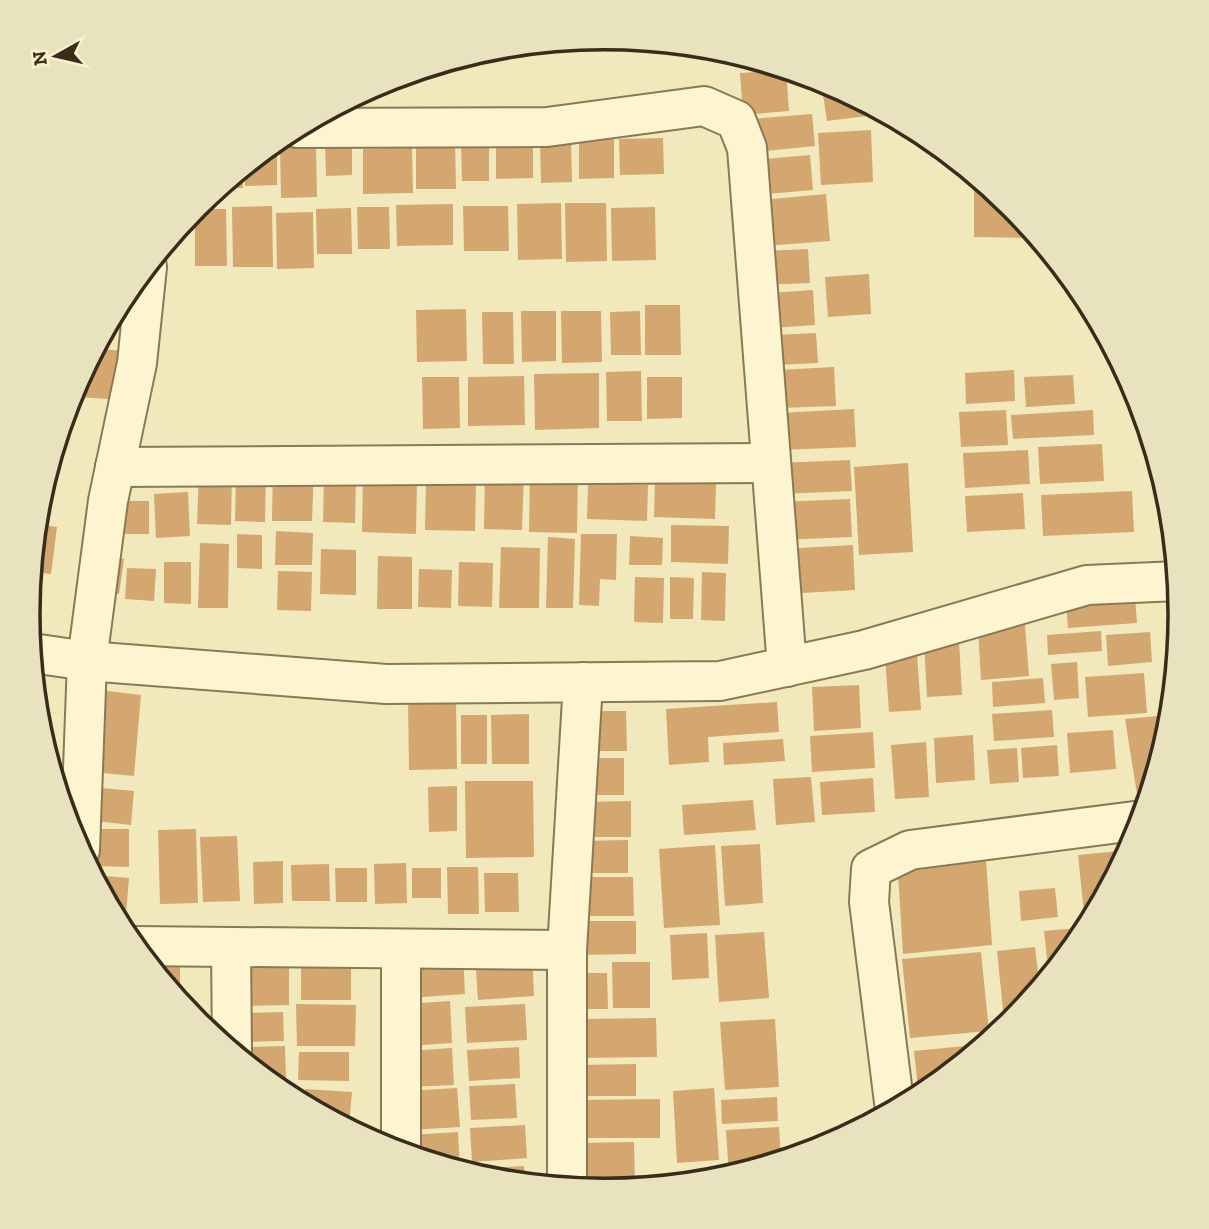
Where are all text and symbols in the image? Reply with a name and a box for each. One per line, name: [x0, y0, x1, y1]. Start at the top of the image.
north arrow: [21, 21, 91, 91]
text: N: [27, 50, 52, 67]

